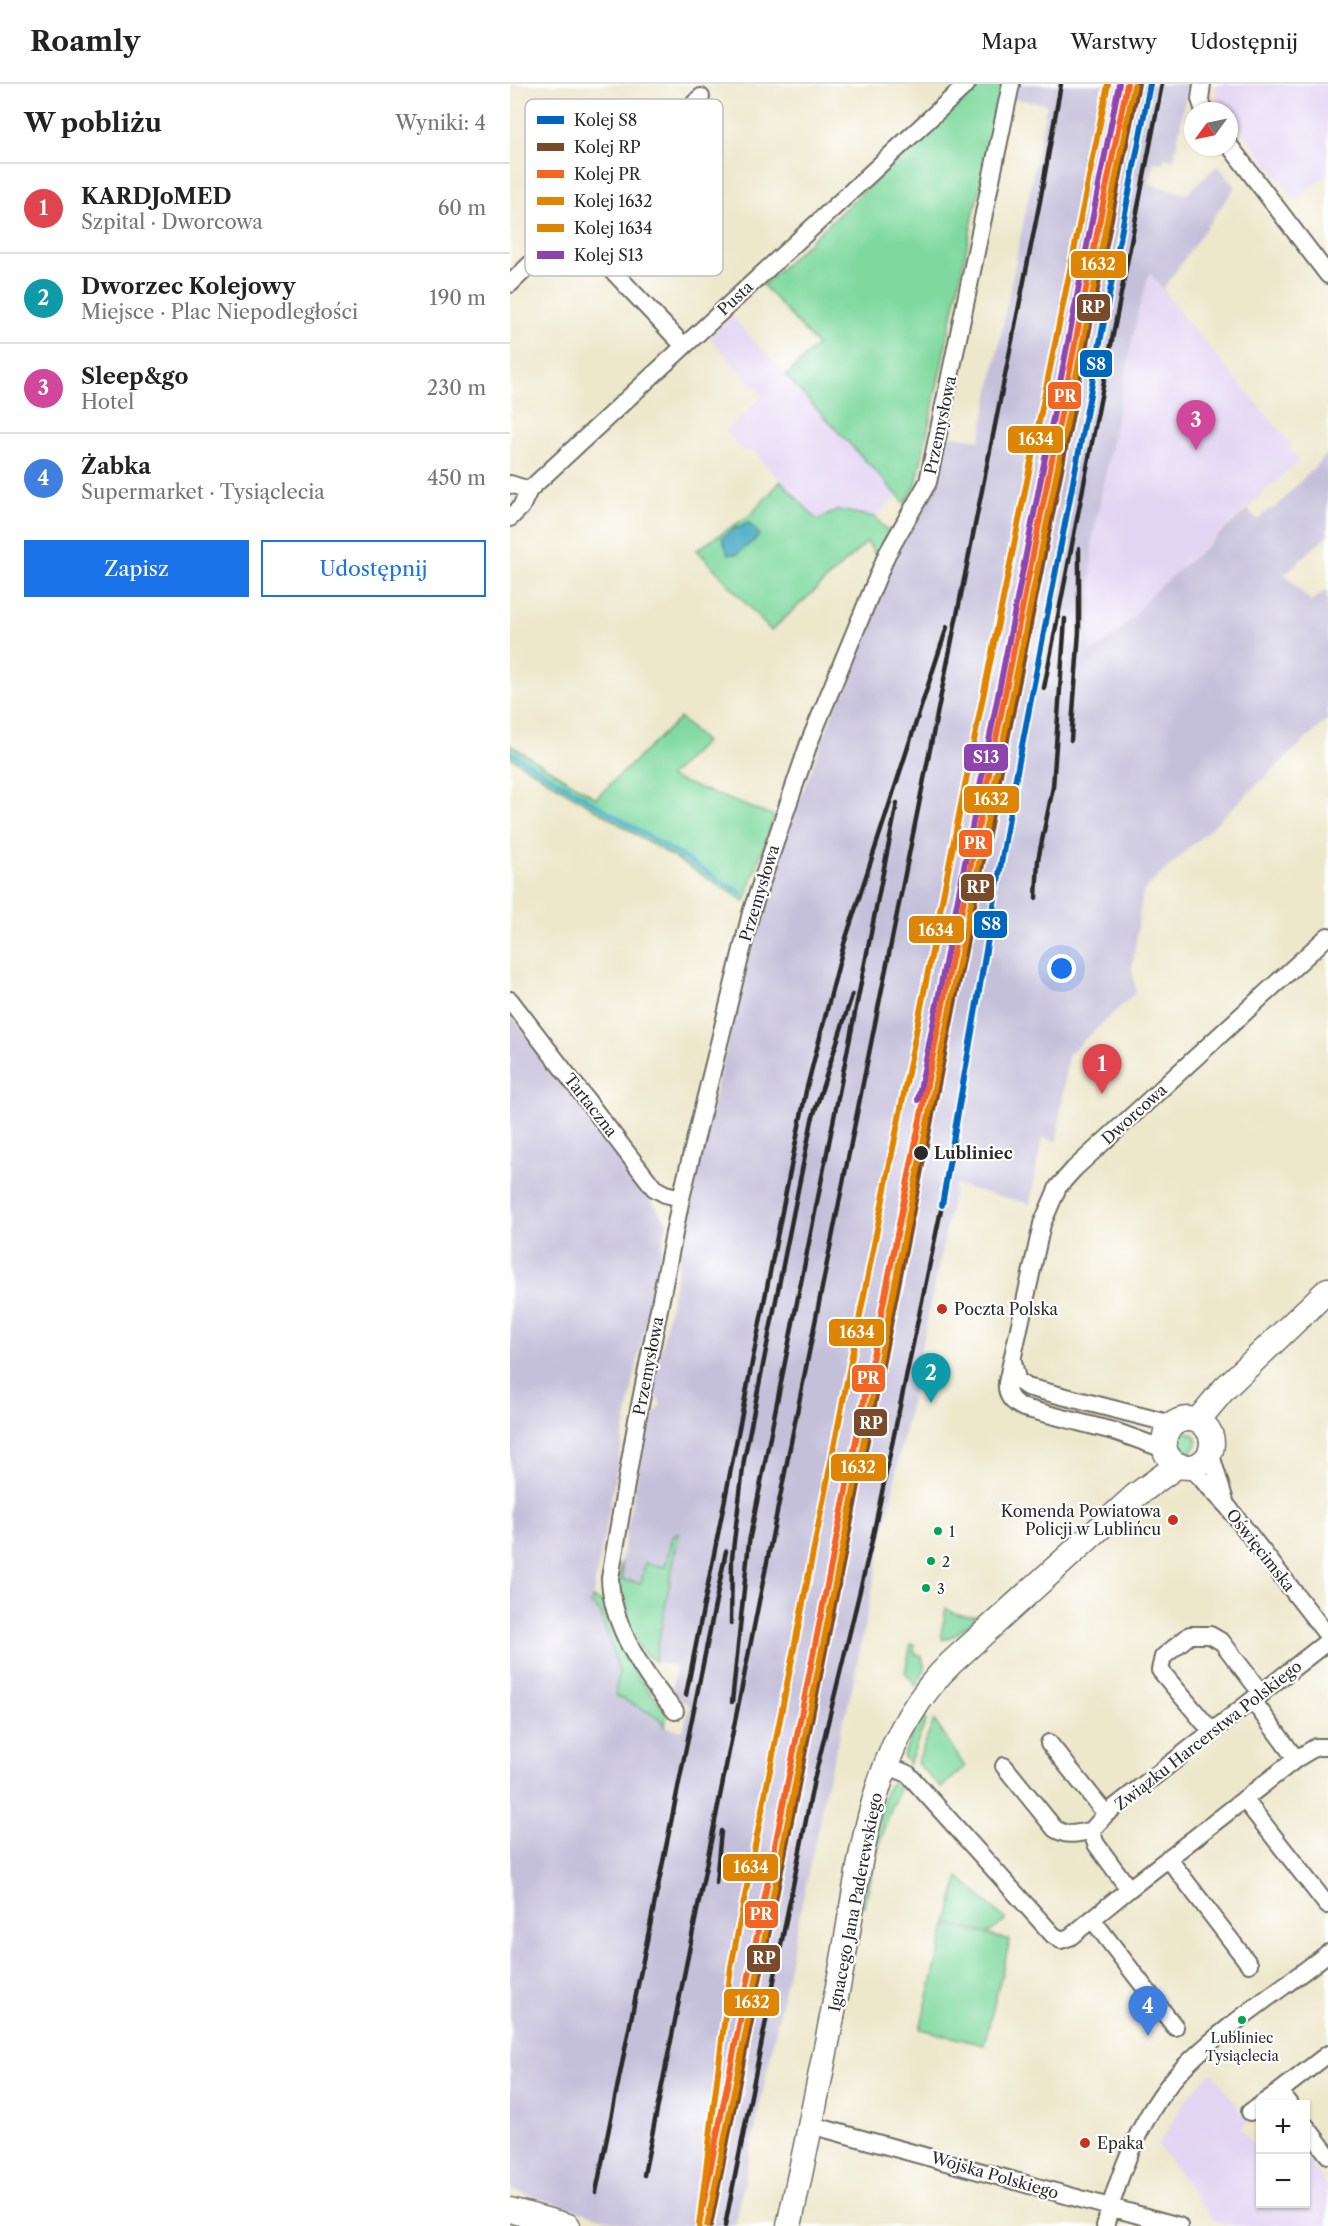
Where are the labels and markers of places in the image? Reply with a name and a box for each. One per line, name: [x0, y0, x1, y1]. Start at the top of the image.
pin: 3: [1176, 400, 1216, 450]
pin: 1: [1082, 1044, 1122, 1094]
place label: Lubliniec: [934, 1143, 1013, 1163]
marker: Lubliniec: [912, 1144, 930, 1162]
place label: Poczta Polska: [954, 1299, 1058, 1319]
marker: Poczta Polska: [935, 1302, 949, 1316]
pin: 2: [912, 1354, 950, 1403]
place label: Komenda Powiatowa Policji w Lublińcu: [1001, 1501, 1162, 1539]
marker: Komenda Powiatowa Policji w Lublińcu: [1166, 1513, 1180, 1527]
place label: 1: [949, 1523, 955, 1541]
marker: 1: [932, 1525, 944, 1537]
place label: 2: [942, 1553, 950, 1571]
marker: 2: [925, 1555, 937, 1567]
place label: 3: [937, 1580, 945, 1598]
marker: 3: [920, 1582, 932, 1594]
pin: 4: [1128, 1986, 1168, 2036]
marker: Lubliniec Tysiąclecia: [1236, 2014, 1248, 2026]
place label: Lubliniec Tysiąclecia: [1205, 2029, 1279, 2065]
place label: Epaka: [1097, 2133, 1144, 2153]
marker: Epaka: [1078, 2136, 1092, 2150]

